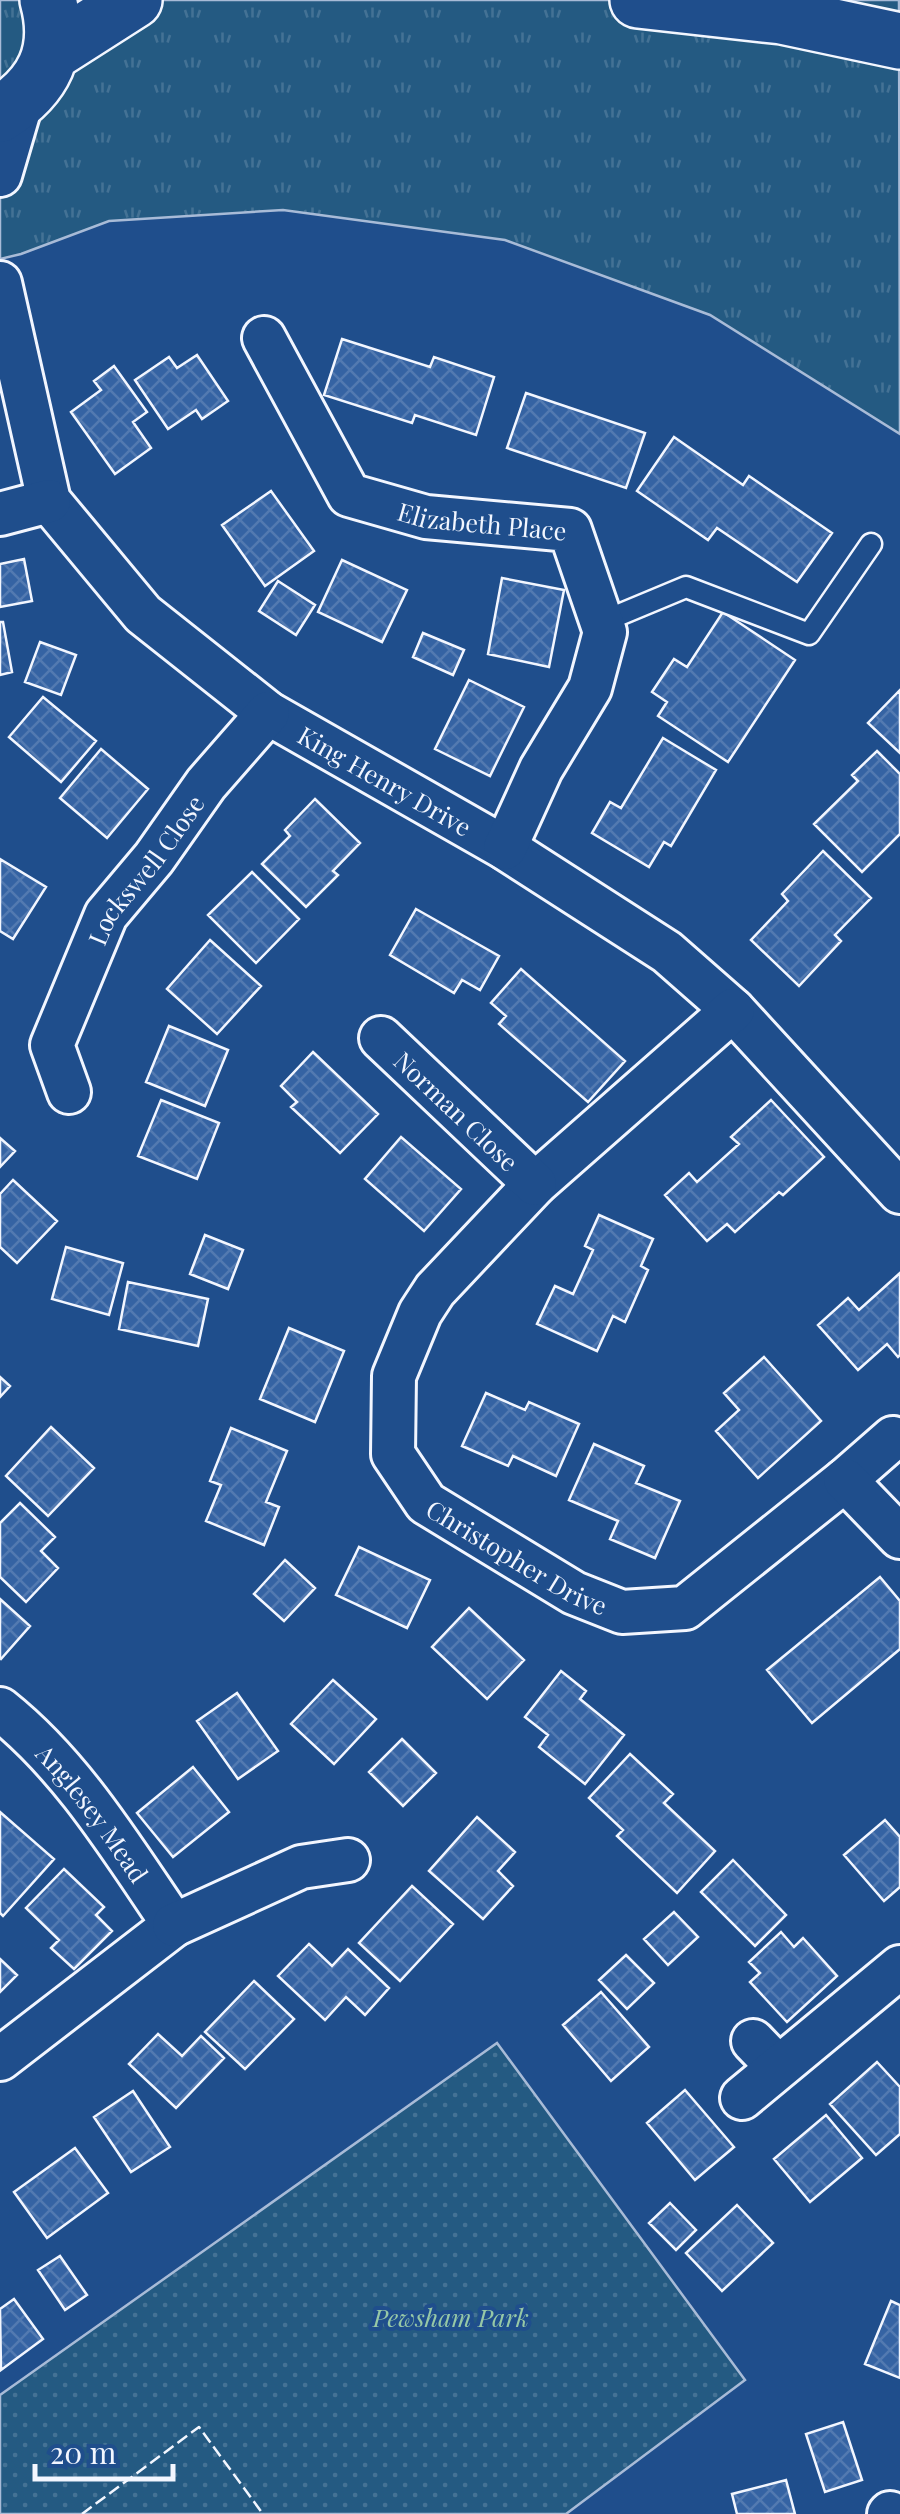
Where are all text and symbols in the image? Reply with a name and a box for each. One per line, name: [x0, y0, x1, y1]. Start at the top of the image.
street label: Elizabeth Place: [394, 493, 568, 546]
street label: King Henry Drive: [293, 717, 478, 842]
street label: Lockswell Close: [79, 788, 210, 949]
street label: Norman Close: [388, 1043, 526, 1177]
street label: Christopher Drive: [421, 1491, 612, 1621]
street label: Anglesey Mead: [29, 1735, 157, 1888]
park label: Pewsham Park: [372, 2300, 529, 2333]
scale bar: [35, 2419, 172, 2481]
text: 20 m: [50, 2432, 117, 2472]

